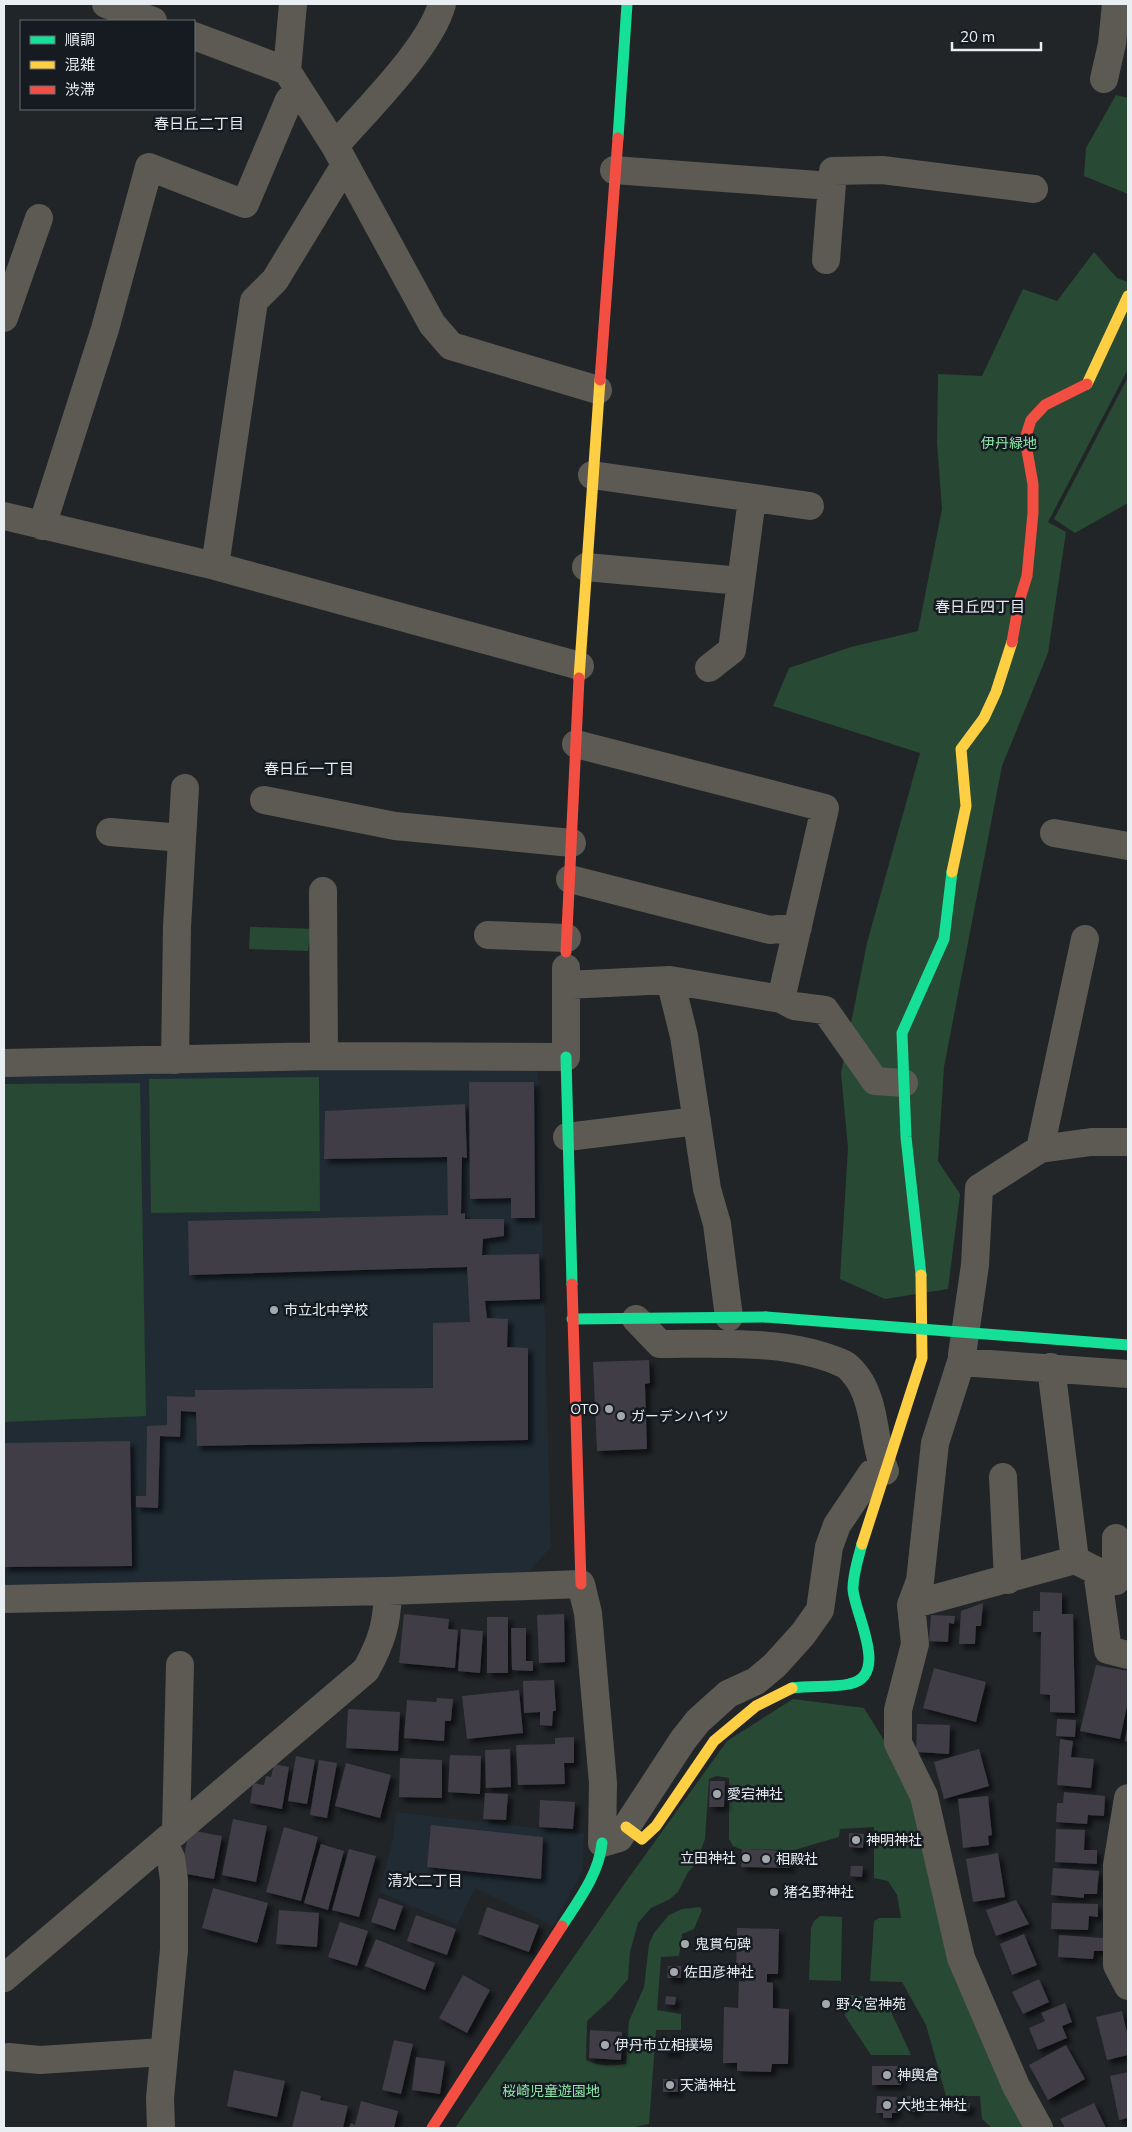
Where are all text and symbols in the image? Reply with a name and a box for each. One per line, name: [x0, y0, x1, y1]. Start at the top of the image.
legend: [20, 20, 195, 110]
scale bar: [952, 20, 1041, 52]
text: 20 m: [960, 27, 995, 46]
text: 順調: [65, 30, 95, 49]
text: 混雑: [65, 55, 95, 74]
text: 渋滞: [65, 80, 95, 99]
district label: 春日丘二丁目: [154, 114, 244, 133]
park label: 伊丹緑地: [981, 434, 1037, 452]
district label: 春日丘四丁目: [935, 597, 1025, 616]
district label: 春日丘一丁目: [264, 759, 354, 778]
place label: 市立北中学校: [284, 1301, 368, 1319]
marker: 市立北中学校: [268, 1304, 280, 1316]
place label: OTO: [570, 1400, 599, 1418]
marker: OTO: [603, 1403, 615, 1415]
place label: ガーデンハイツ: [631, 1407, 729, 1425]
marker: ガーデンハイツ: [615, 1410, 627, 1422]
place label: 愛宕神社: [727, 1785, 783, 1803]
marker: 愛宕神社: [711, 1788, 723, 1800]
place label: 神明神社: [866, 1831, 922, 1849]
marker: 神明神社: [850, 1834, 862, 1846]
place label: 立田神社: [680, 1849, 736, 1867]
place label: 相殿社: [776, 1850, 818, 1868]
marker: 立田神社: [740, 1852, 752, 1864]
marker: 相殿社: [760, 1853, 772, 1865]
district label: 清水二丁目: [387, 1871, 463, 1890]
place label: 猪名野神社: [784, 1883, 854, 1901]
marker: 猪名野神社: [768, 1886, 780, 1898]
place label: 鬼貫句碑: [695, 1935, 751, 1953]
marker: 鬼貫句碑: [679, 1938, 691, 1950]
place label: 佐田彦神社: [684, 1963, 754, 1981]
marker: 佐田彦神社: [668, 1966, 680, 1978]
place label: 野々宮神苑: [836, 1995, 906, 2013]
marker: 野々宮神苑: [820, 1998, 832, 2010]
place label: 伊丹市立相撲場: [615, 2036, 713, 2054]
marker: 伊丹市立相撲場: [599, 2039, 611, 2051]
place label: 神輿倉: [897, 2066, 939, 2084]
marker: 神輿倉: [881, 2069, 893, 2081]
place label: 天満神社: [680, 2076, 736, 2094]
marker: 天満神社: [664, 2079, 676, 2091]
park label: 桜崎児童遊園地: [502, 2082, 600, 2100]
place label: 大地主神社: [897, 2096, 967, 2114]
marker: 大地主神社: [881, 2099, 893, 2111]

